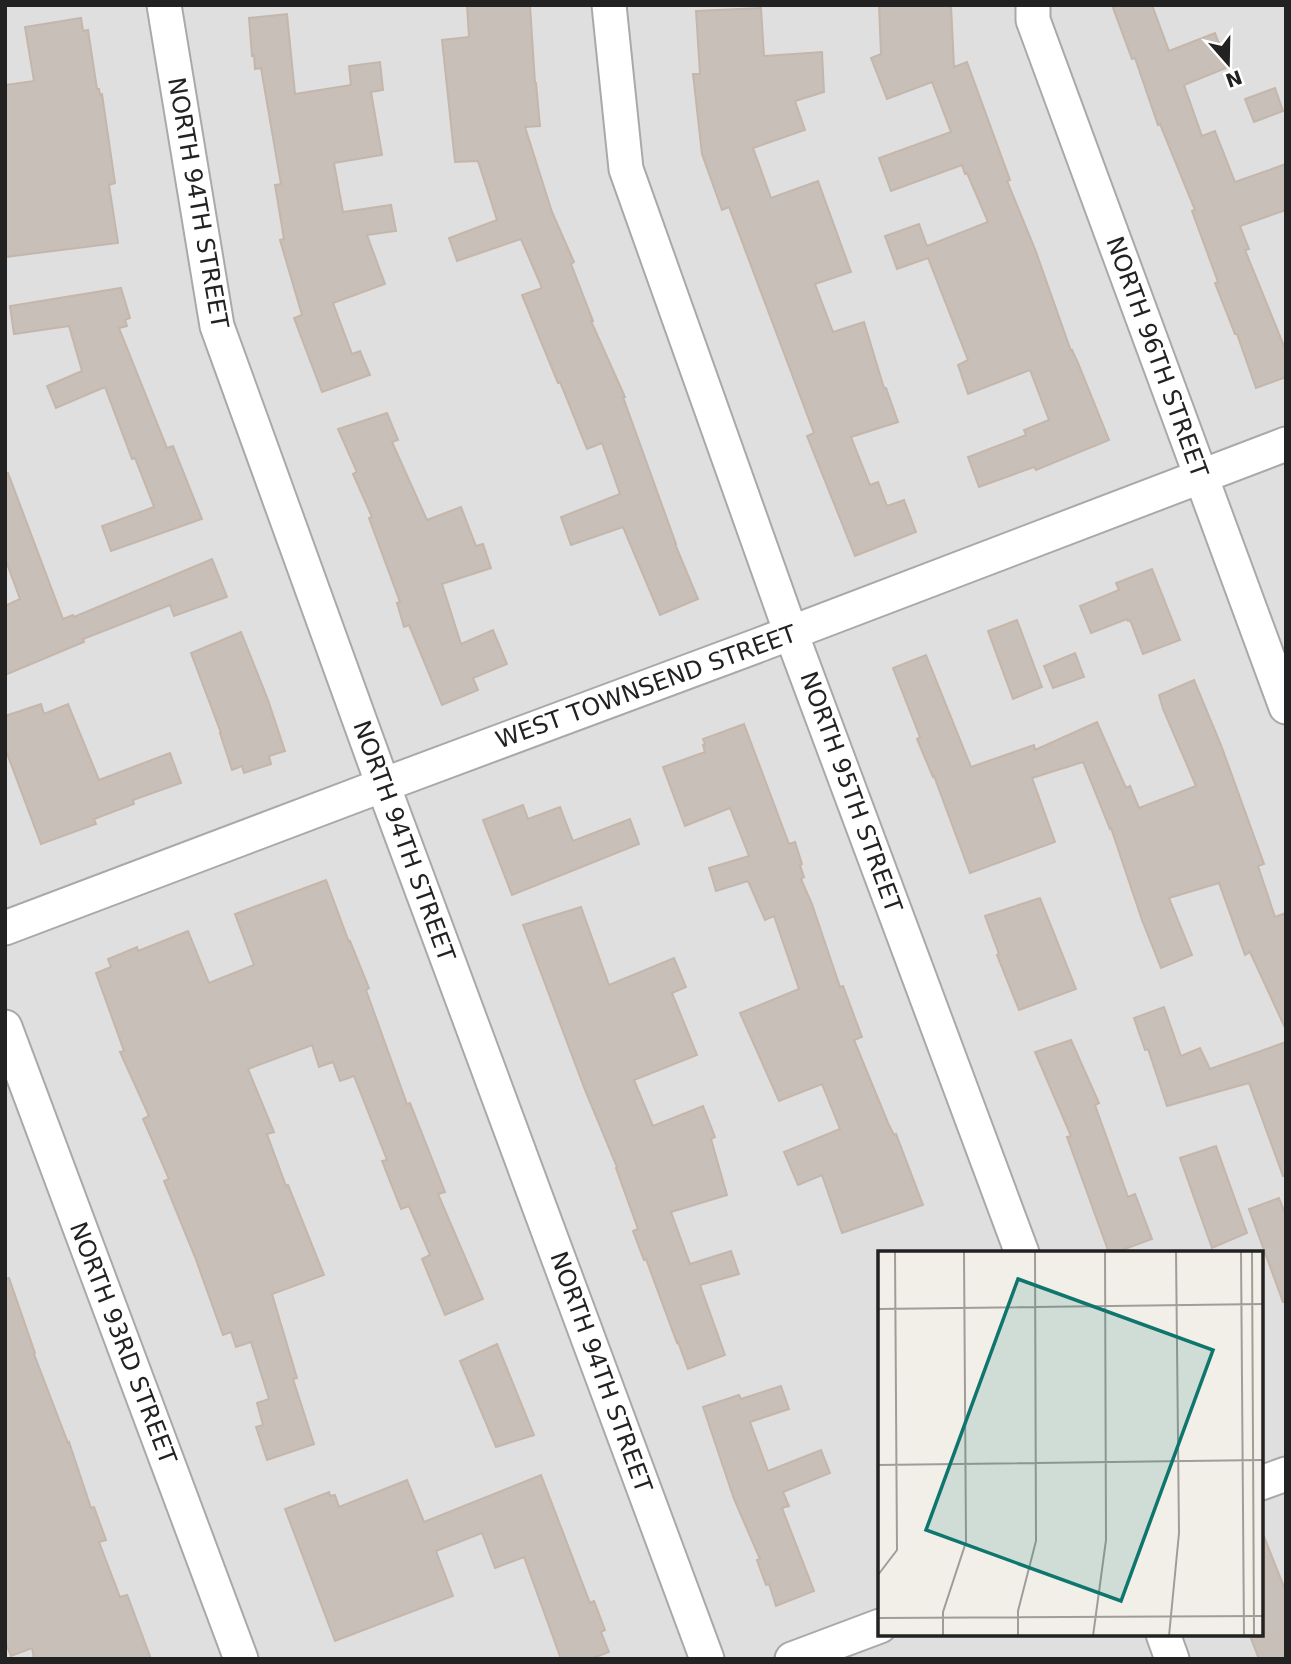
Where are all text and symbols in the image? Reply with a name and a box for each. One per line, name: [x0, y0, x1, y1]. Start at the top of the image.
north arrow: [1193, 28, 1263, 98]
text: N: [1223, 66, 1245, 92]
street label: NORTH 94TH STREET: [162, 75, 234, 331]
street label: NORTH 96TH STREET: [1100, 233, 1214, 482]
street label: WEST TOWNSEND STREET: [492, 619, 800, 754]
street label: NORTH 95TH STREET: [794, 668, 908, 917]
street label: NORTH 94TH STREET: [347, 717, 461, 966]
street label: NORTH 93RD STREET: [64, 1218, 182, 1468]
street label: NORTH 94TH STREET: [544, 1248, 658, 1497]
inset map: [878, 1251, 1263, 1636]

